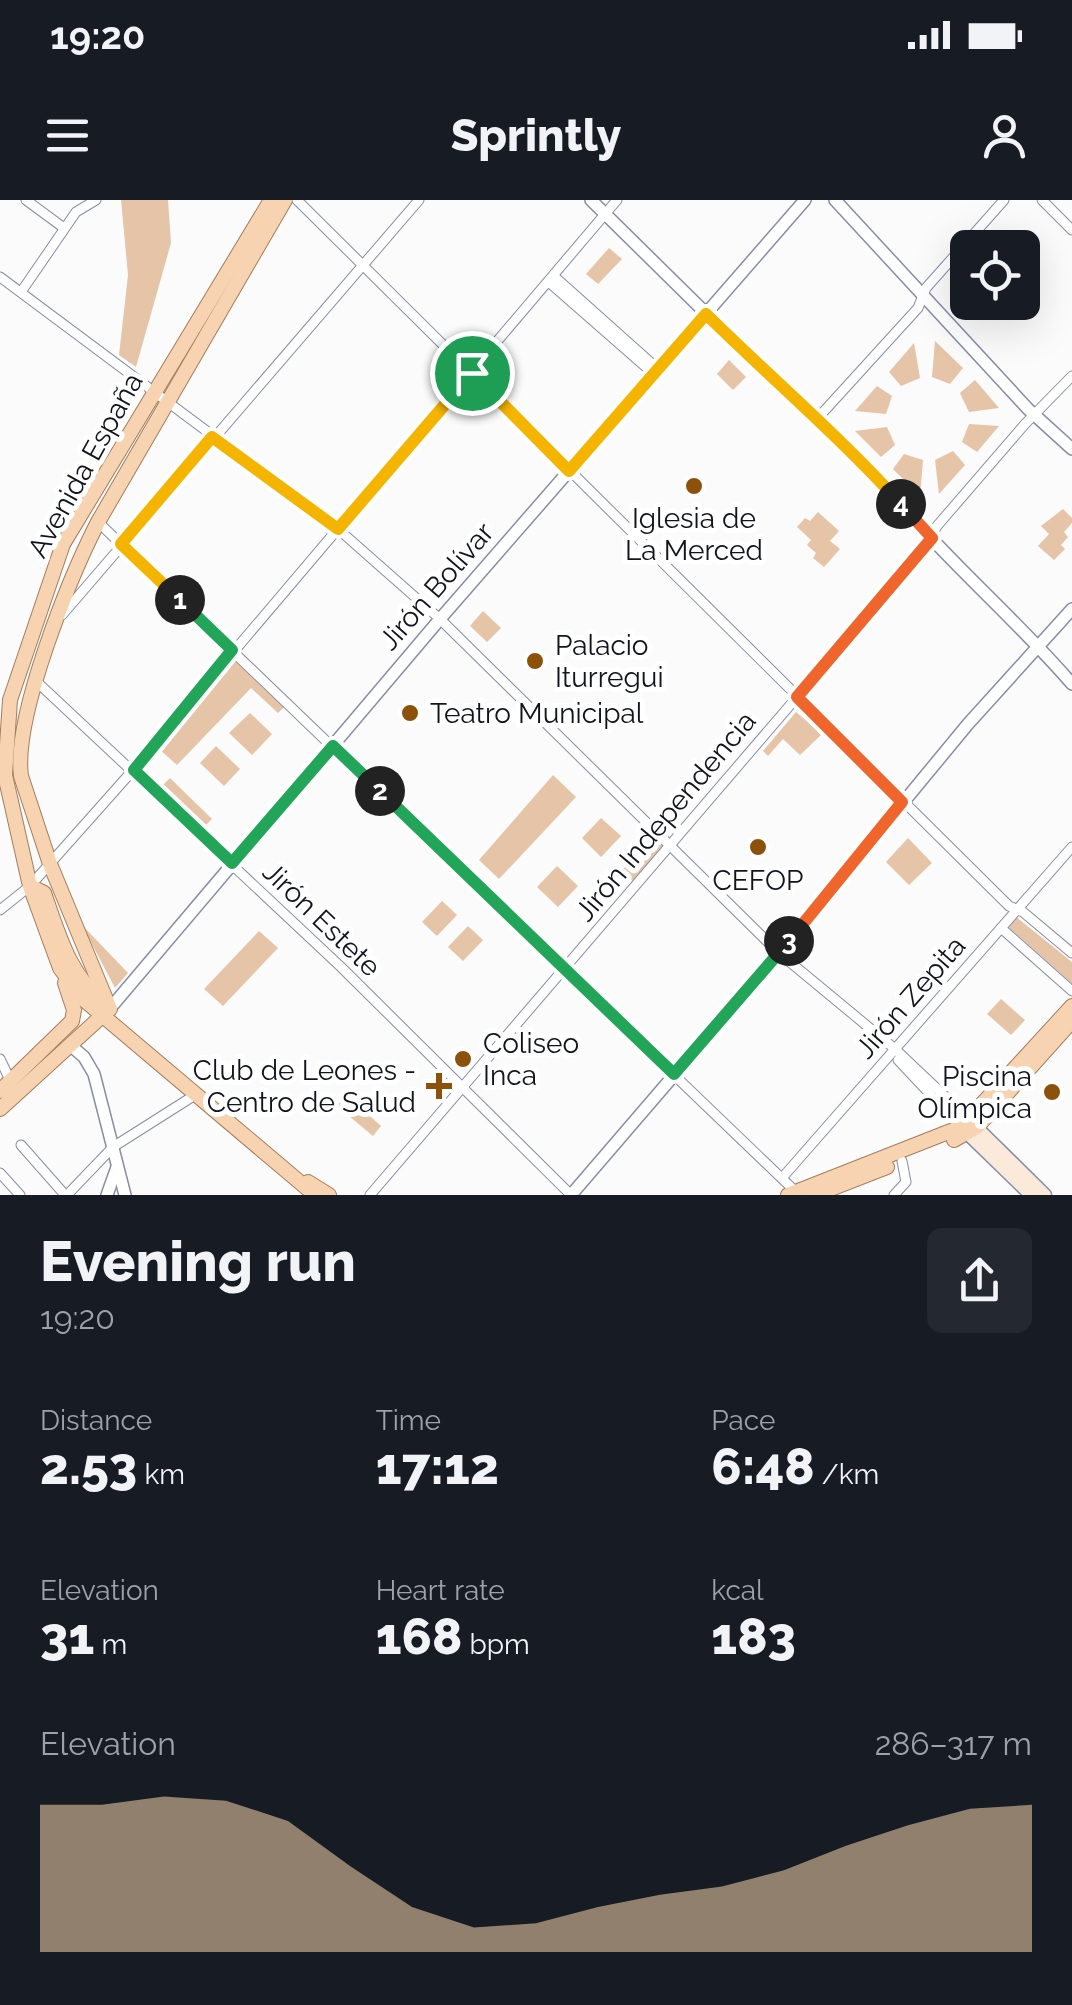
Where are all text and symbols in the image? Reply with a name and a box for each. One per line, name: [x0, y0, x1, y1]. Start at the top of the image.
text: 19:20: [50, 13, 145, 58]
icon: menu: [40, 108, 95, 163]
icon: person: [977, 108, 1032, 163]
text: Sprintly: [451, 109, 621, 162]
map controls: [950, 230, 1040, 320]
button: locate: [950, 230, 1040, 320]
pin: [430, 331, 515, 416]
icon: arrive: [445, 346, 500, 401]
street label: Avenida España: [21, 367, 150, 563]
marker: Iglesia de La Merced: [683, 475, 705, 497]
pin: 4: [876, 479, 926, 529]
text: 4: [893, 487, 909, 520]
place label: Iglesia de La Merced: [625, 502, 763, 567]
street label: Jirón Bolívar: [372, 516, 501, 657]
pin: 1: [155, 575, 205, 625]
text: 1: [173, 583, 187, 616]
place label: Palacio Iturregui: [555, 629, 664, 694]
marker: Palacio Iturregui: [524, 650, 546, 672]
place label: Teatro Municipal: [430, 697, 644, 730]
marker: Teatro Municipal: [399, 702, 421, 724]
street label: Jirón Independencia: [568, 705, 763, 928]
pin: 2: [355, 766, 405, 816]
text: 2: [372, 774, 388, 807]
marker: CEFOP: [747, 836, 769, 858]
street label: Jirón Estete: [256, 855, 387, 984]
place label: CEFOP: [713, 864, 803, 897]
pin: 3: [764, 916, 814, 966]
text: 3: [781, 924, 797, 957]
street label: Jirón Zepita: [848, 930, 972, 1065]
place label: Coliseo Inca: [483, 1027, 579, 1092]
marker: Coliseo Inca: [452, 1048, 474, 1070]
place label: Club de Leones - Centro de Salud: [193, 1054, 416, 1119]
place label: Piscina Olímpica: [918, 1060, 1032, 1125]
marker: Club de Leones - Centro de Salud: [426, 1073, 452, 1099]
marker: Piscina Olímpica: [1041, 1081, 1063, 1103]
button: share: [927, 1228, 1032, 1333]
text: Evening run: [40, 1229, 356, 1294]
text: 19:20: [40, 1299, 115, 1336]
text: Distance: [40, 1404, 152, 1437]
text: Time: [376, 1404, 441, 1437]
text: Pace: [711, 1404, 776, 1437]
text: 2.53: [40, 1437, 137, 1496]
text: 17:12: [376, 1437, 499, 1496]
text: 6:48: [711, 1437, 815, 1496]
text: km: [137, 1458, 185, 1491]
text: /km: [815, 1458, 879, 1491]
text: Elevation: [40, 1574, 159, 1607]
text: Heart rate: [376, 1574, 505, 1607]
text: kcal: [711, 1574, 764, 1607]
text: 31: [40, 1607, 94, 1666]
text: 168: [376, 1607, 462, 1666]
text: 183: [711, 1607, 796, 1666]
text: m: [94, 1628, 127, 1661]
text: bpm: [462, 1628, 530, 1661]
text: Elevation: [40, 1725, 176, 1762]
text: 286–317 m: [875, 1725, 1032, 1762]

